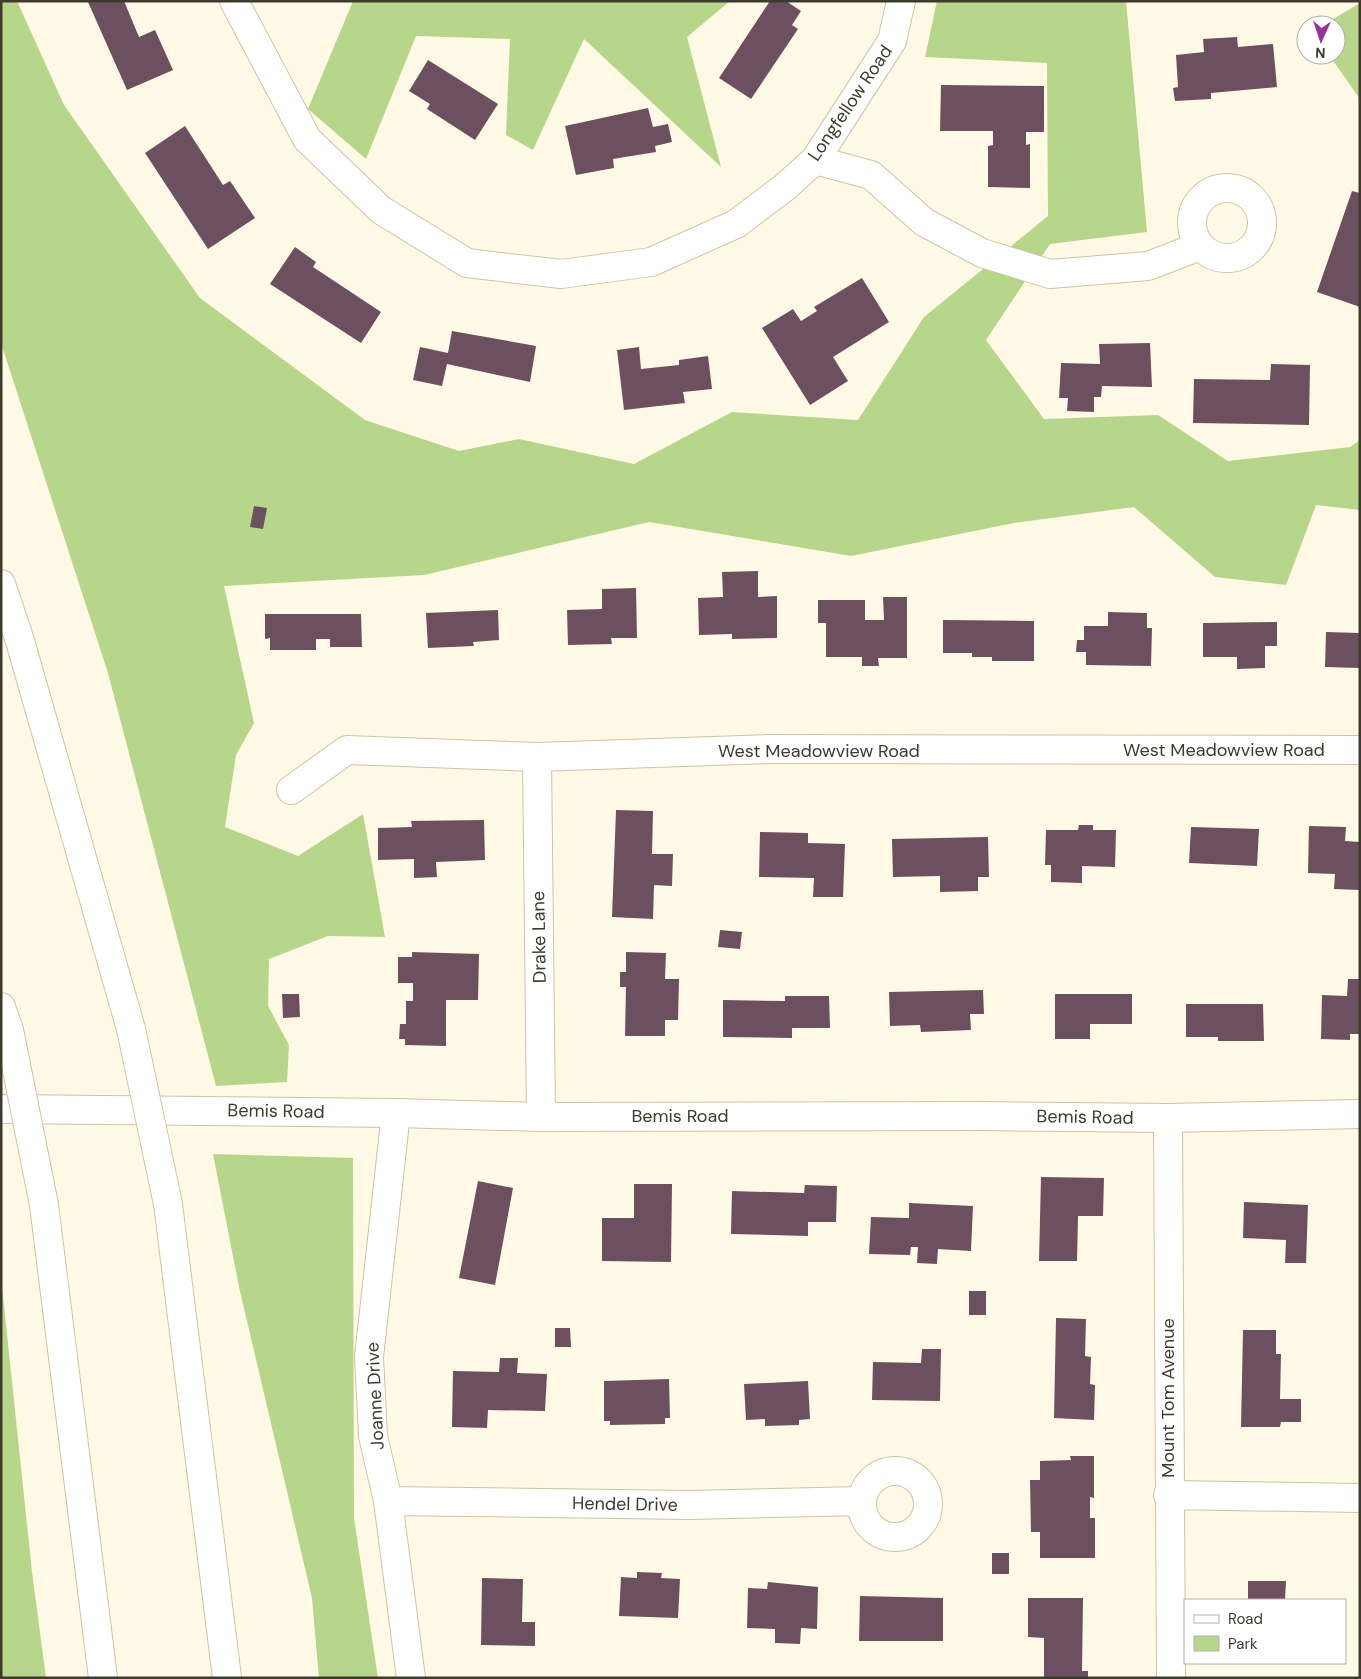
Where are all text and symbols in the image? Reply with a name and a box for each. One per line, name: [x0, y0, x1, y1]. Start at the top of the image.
north arrow: [1296, 15, 1346, 65]
street label: Longfellow Road: [802, 40, 898, 166]
text: N: [1315, 44, 1326, 62]
street label: West Meadowview Road: [1123, 738, 1325, 762]
street label: West Meadowview Road: [718, 739, 920, 763]
street label: Drake Lane: [526, 891, 552, 983]
street label: Bemis Road: [227, 1098, 325, 1124]
street label: Bemis Road: [631, 1104, 729, 1128]
street label: Bemis Road: [1036, 1104, 1134, 1130]
street label: Mount Tom Avenue: [1156, 1318, 1180, 1478]
street label: Joanne Drive: [360, 1342, 390, 1450]
street label: Hendel Drive: [572, 1491, 678, 1517]
legend: [1184, 1599, 1346, 1664]
text: Road: [1228, 1609, 1263, 1629]
text: Park: [1228, 1634, 1258, 1654]

